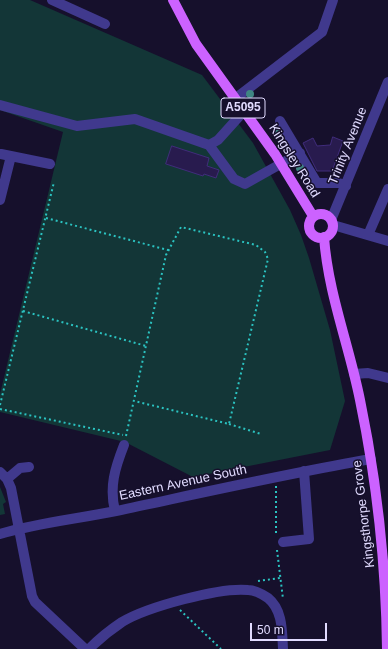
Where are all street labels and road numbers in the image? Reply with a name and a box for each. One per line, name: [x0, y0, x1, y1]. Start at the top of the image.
road number: A5095: [221, 98, 265, 118]
street label: Trinity Avenue: [325, 105, 371, 187]
street label: Kingsley Road: [265, 121, 323, 201]
street label: Kingsthorpe Grove: [350, 459, 378, 569]
street label: Eastern Avenue South: [118, 462, 248, 504]

